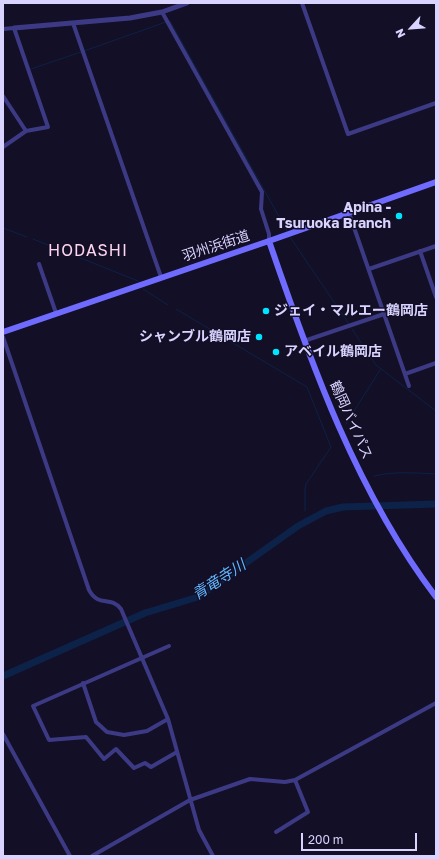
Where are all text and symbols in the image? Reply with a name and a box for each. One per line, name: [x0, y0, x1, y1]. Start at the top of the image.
north arrow: [391, 8, 431, 48]
text: N: [392, 27, 407, 40]
place label: Apina - Tsuruoka Branch: [276, 200, 391, 232]
marker: Apina - Tsuruoka Branch: [394, 211, 404, 221]
street label: 羽州浜街道: [180, 227, 252, 265]
district label: HODASHI: [48, 241, 128, 261]
place label: ジェイ・マルエー鶴岡店: [274, 303, 428, 319]
marker: ジェイ・マルエー鶴岡店: [261, 306, 271, 316]
place label: シャンブル鶴岡店: [139, 329, 251, 345]
marker: シャンブル鶴岡店: [254, 332, 264, 342]
place label: アベイル鶴岡店: [284, 344, 382, 360]
marker: アベイル鶴岡店: [271, 347, 281, 357]
street label: 鶴岡バイパス: [326, 378, 376, 462]
water label: 青竜寺川: [189, 556, 249, 604]
scale bar: [303, 825, 419, 851]
text: 200 m: [308, 832, 343, 847]

